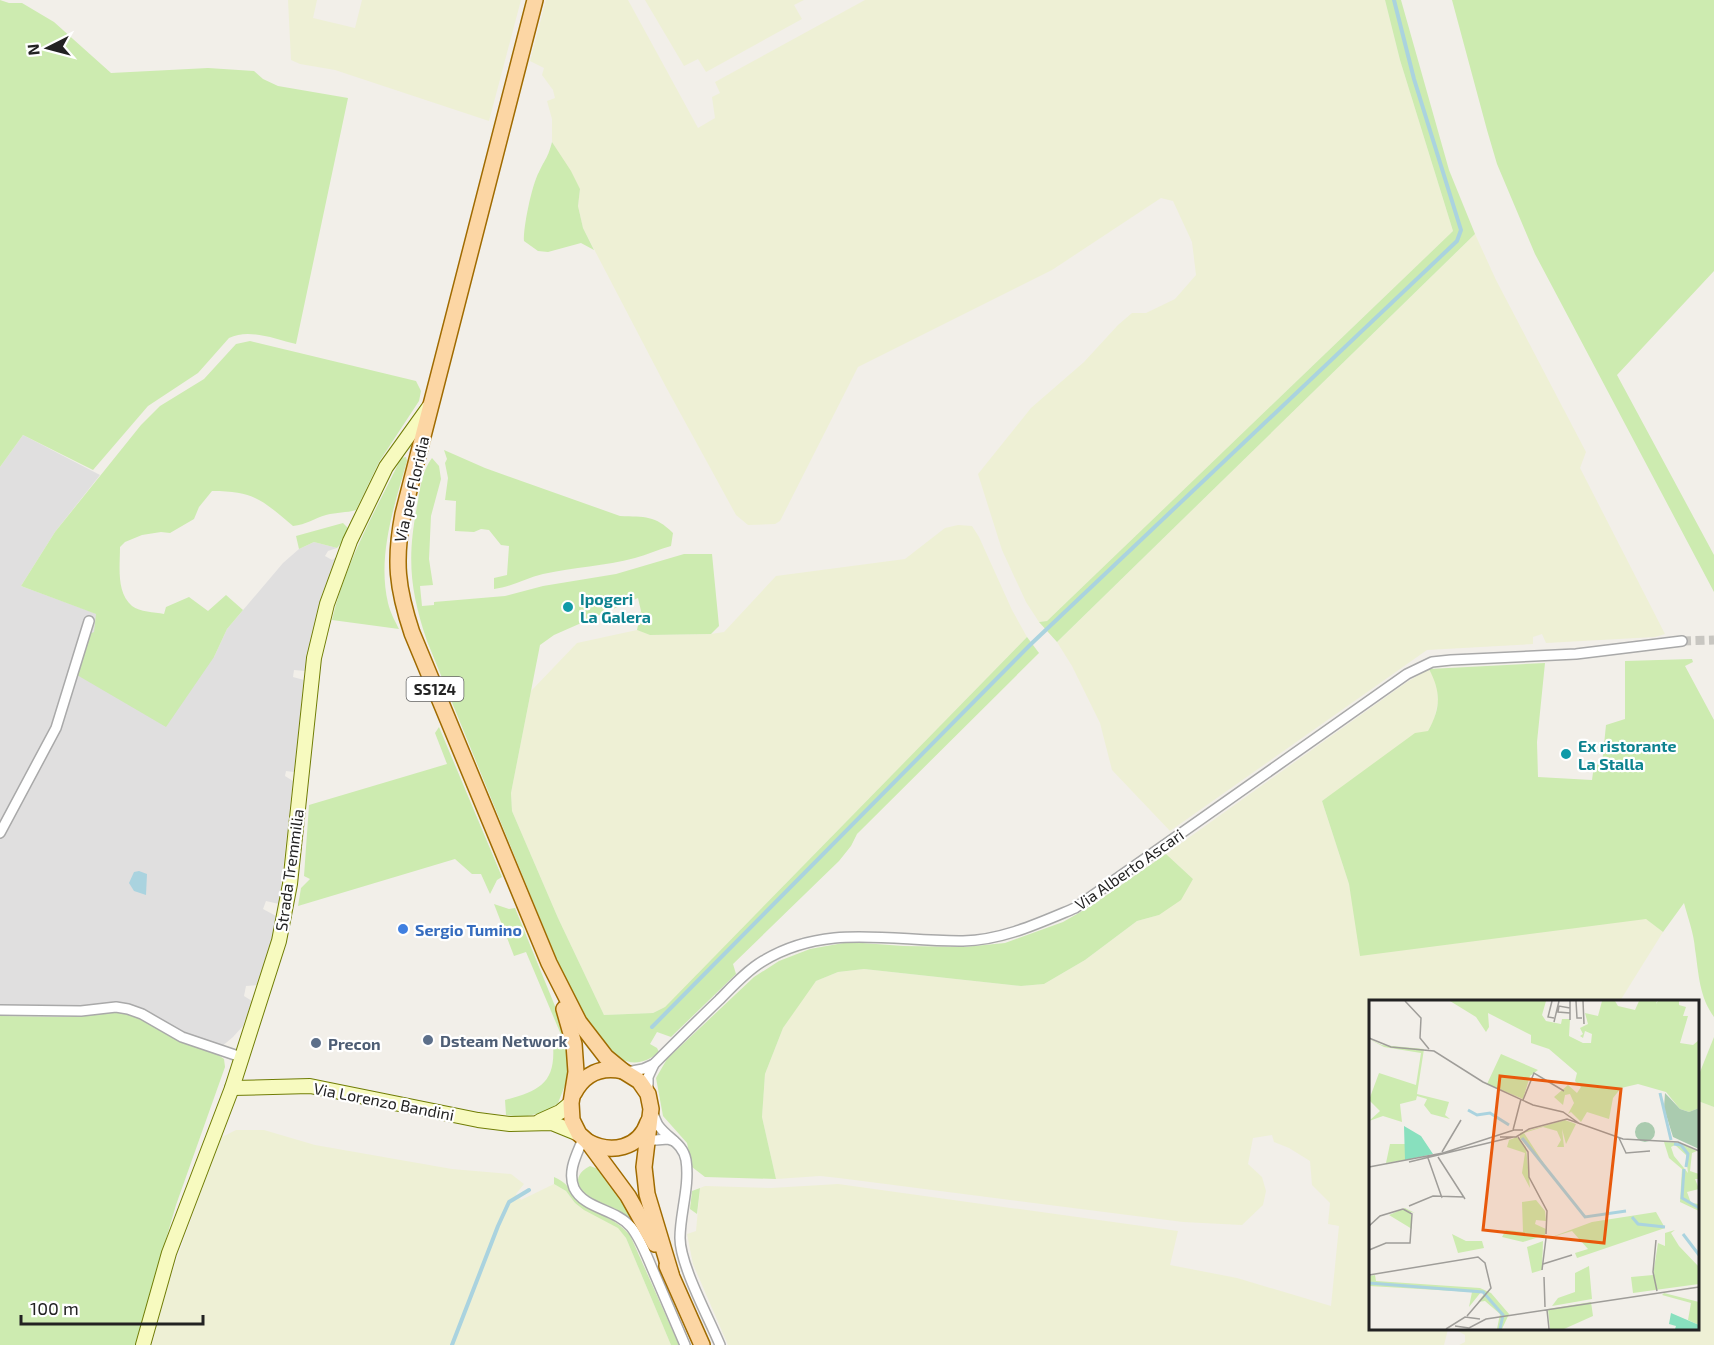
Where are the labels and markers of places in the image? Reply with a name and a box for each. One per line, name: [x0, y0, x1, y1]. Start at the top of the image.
place label: Ipogeri La Galera: [580, 589, 651, 626]
marker: Ipogeri La Galera: [561, 600, 575, 614]
place label: Ex ristorante La Stalla: [1578, 736, 1677, 773]
marker: Ex ristorante La Stalla: [1559, 747, 1573, 761]
place label: Sergio Tumino: [415, 920, 522, 939]
marker: Sergio Tumino: [396, 922, 410, 936]
place label: Dsteam Network: [440, 1031, 568, 1050]
marker: Dsteam Network: [421, 1033, 435, 1047]
place label: Precon: [328, 1034, 381, 1053]
marker: Precon: [309, 1036, 323, 1050]

